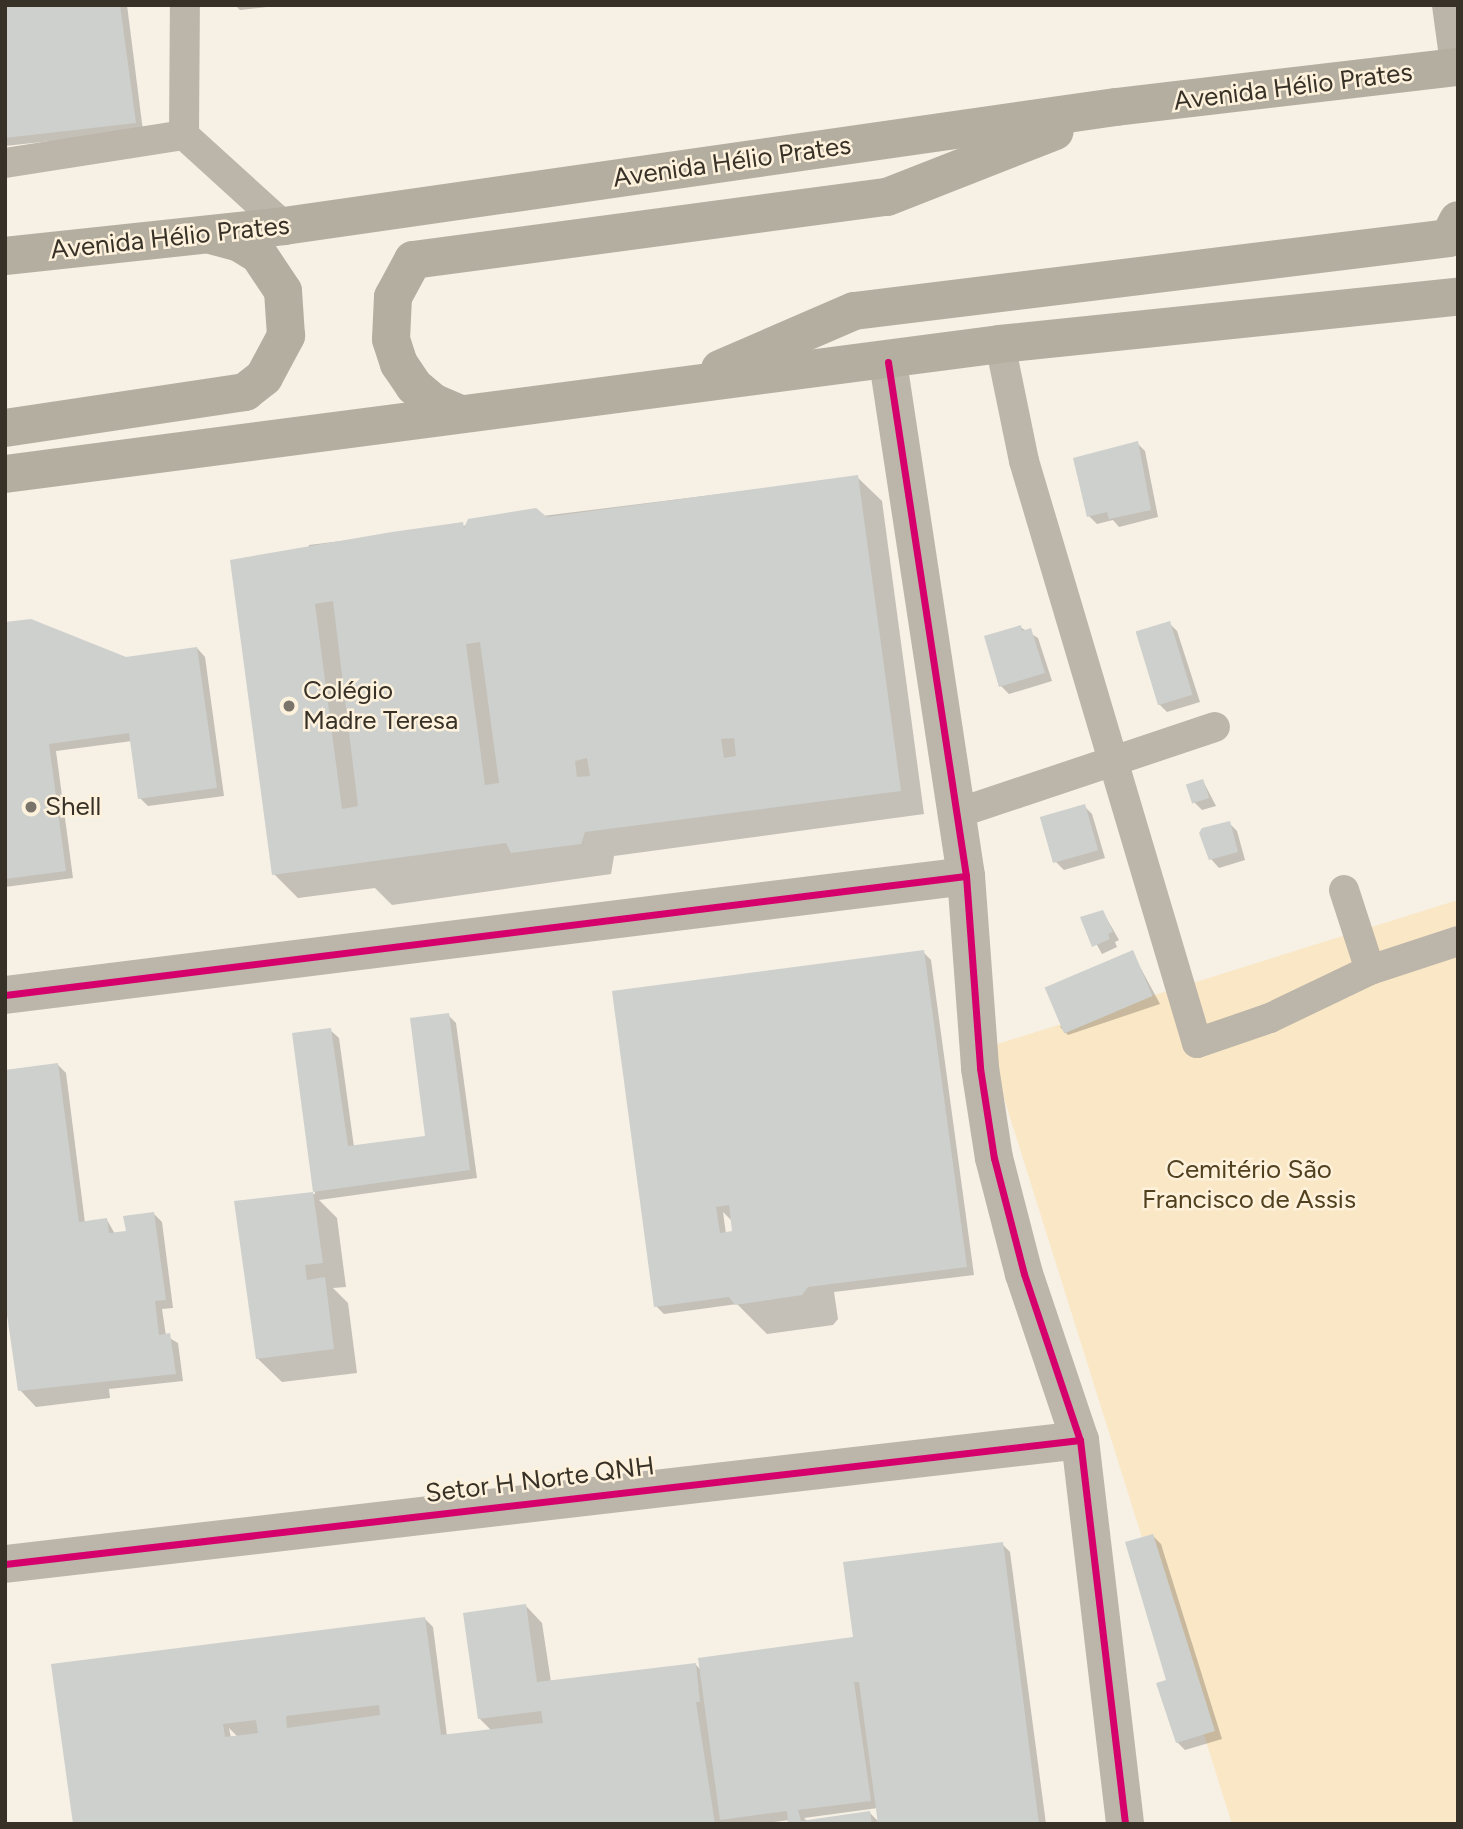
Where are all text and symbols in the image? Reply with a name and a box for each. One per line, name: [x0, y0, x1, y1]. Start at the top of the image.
street label: Avenida Hélio Prates: [1172, 57, 1414, 117]
street label: Avenida Hélio Prates: [611, 130, 853, 194]
street label: Avenida Hélio Prates: [49, 210, 291, 266]
place label: Colégio Madre Teresa: [303, 675, 458, 736]
marker: Colégio Madre Teresa: [281, 698, 297, 714]
place label: Shell: [45, 791, 101, 823]
marker: Shell: [23, 799, 39, 815]
park label: Cemitério São Francisco de Assis: [1142, 1154, 1356, 1216]
street label: Setor H Norte QNH: [424, 1450, 656, 1510]

